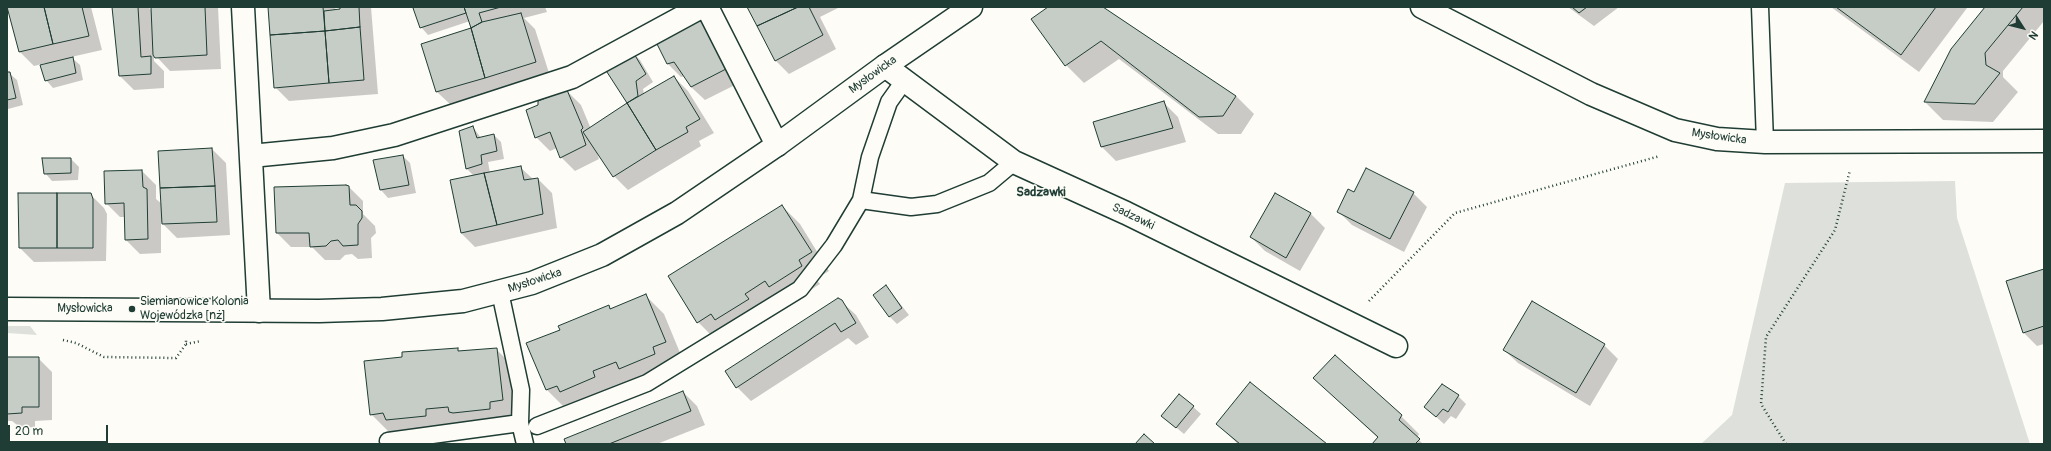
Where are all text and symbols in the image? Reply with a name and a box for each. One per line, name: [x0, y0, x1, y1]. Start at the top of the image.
north arrow: [2003, 8, 2043, 48]
text: N: [2026, 29, 2041, 42]
street label: Mysłowicka: [846, 53, 900, 97]
street label: Mysłowicka: [1691, 126, 1747, 148]
district label: Sadzawki: [1016, 185, 1066, 201]
street label: Sadzawki: [1109, 201, 1157, 233]
street label: Mysłowicka: [506, 266, 564, 296]
place label: Siemianowice Kolonia Wojewódzka [nż]: [140, 295, 249, 323]
street label: Mysłowicka: [57, 302, 113, 316]
marker: Siemianowice Kolonia Wojewódzka [nż]: [127, 304, 137, 314]
scale bar: [10, 417, 110, 443]
text: 20 m: [15, 424, 43, 439]

